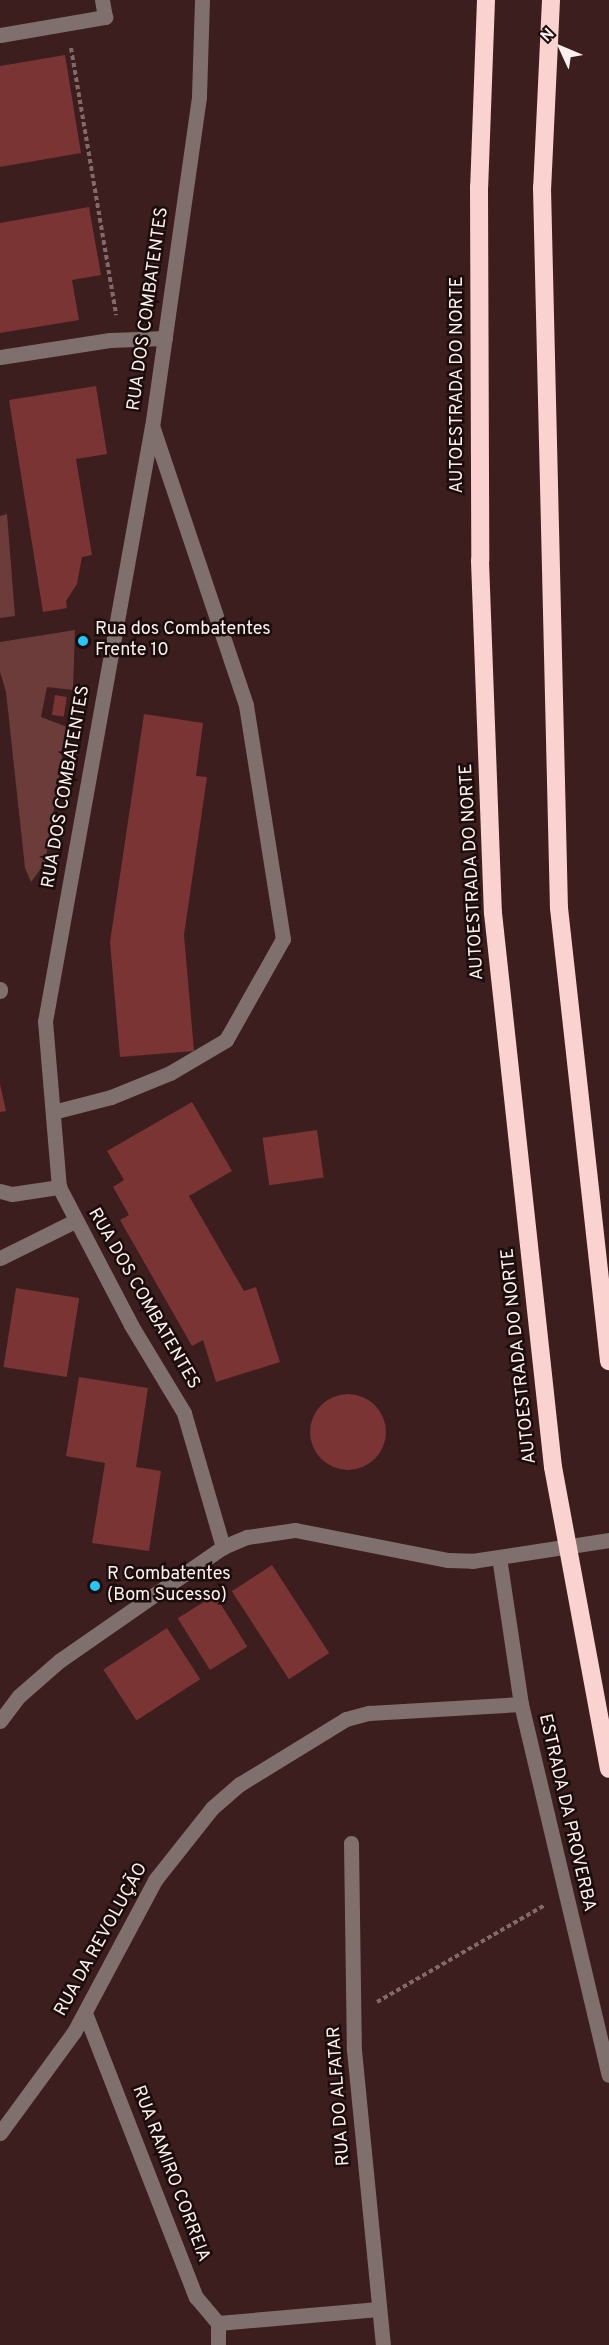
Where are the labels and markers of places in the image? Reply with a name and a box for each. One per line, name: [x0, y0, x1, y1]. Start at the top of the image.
place label: Rua dos Combatentes Frente 10: [95, 620, 271, 662]
marker: Rua dos Combatentes Frente 10: [76, 634, 90, 648]
place label: R Combatentes (Bom Sucesso): [107, 1565, 231, 1608]
marker: R Combatentes (Bom Sucesso): [88, 1579, 102, 1593]

